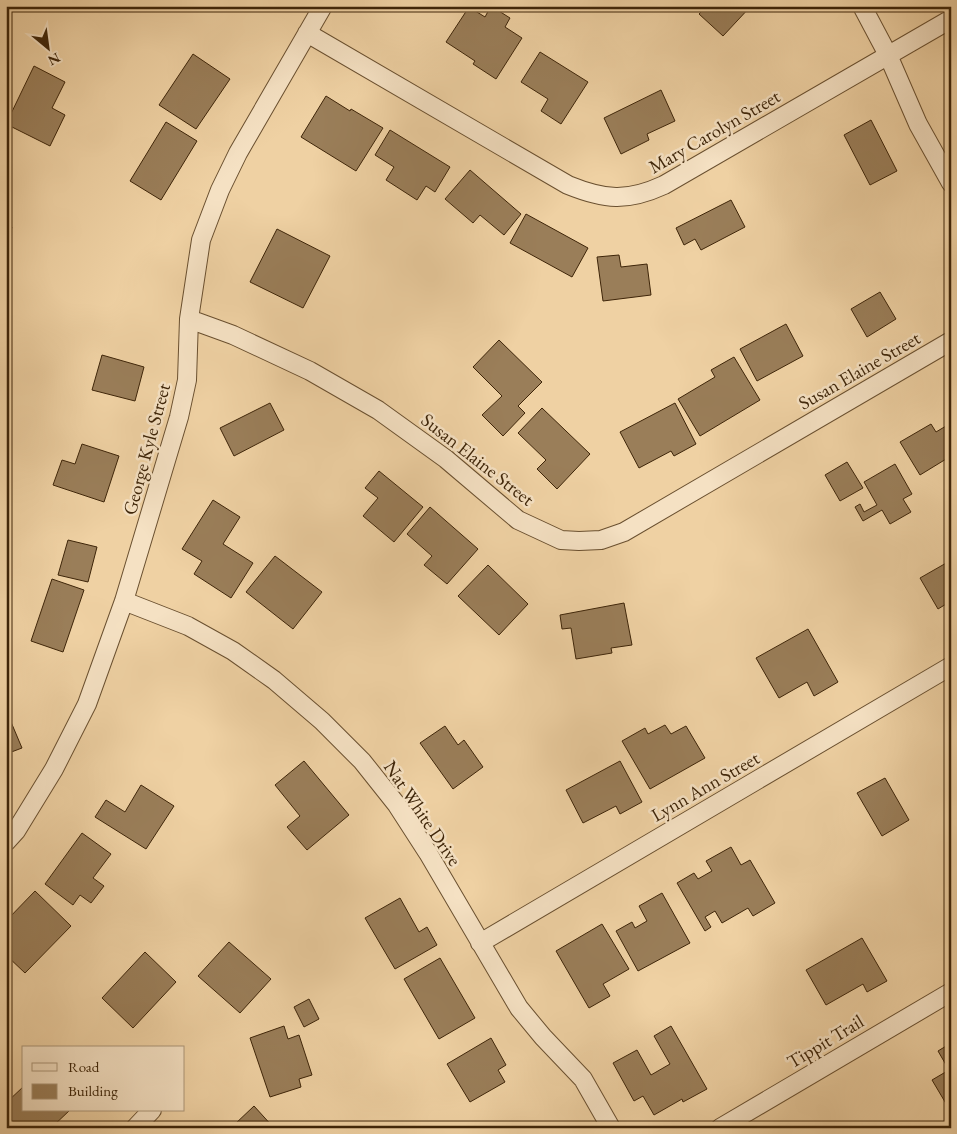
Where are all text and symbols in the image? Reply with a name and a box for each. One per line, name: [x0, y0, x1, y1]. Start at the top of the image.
north arrow: [22, 22, 72, 72]
text: N: [44, 49, 64, 70]
street label: Mary Carolyn Street: [644, 84, 785, 179]
street label: Susan Elaine Street: [794, 325, 925, 415]
street label: George Kyle Street: [117, 381, 176, 518]
street label: Susan Elaine Street: [416, 407, 539, 511]
street label: Lynn Ann Street: [647, 745, 764, 828]
street label: Nat White Drive: [378, 756, 467, 871]
street label: Tippit Trail: [782, 1008, 869, 1074]
legend: [22, 1046, 185, 1112]
text: Road: [68, 1057, 100, 1076]
text: Building: [68, 1081, 118, 1100]

